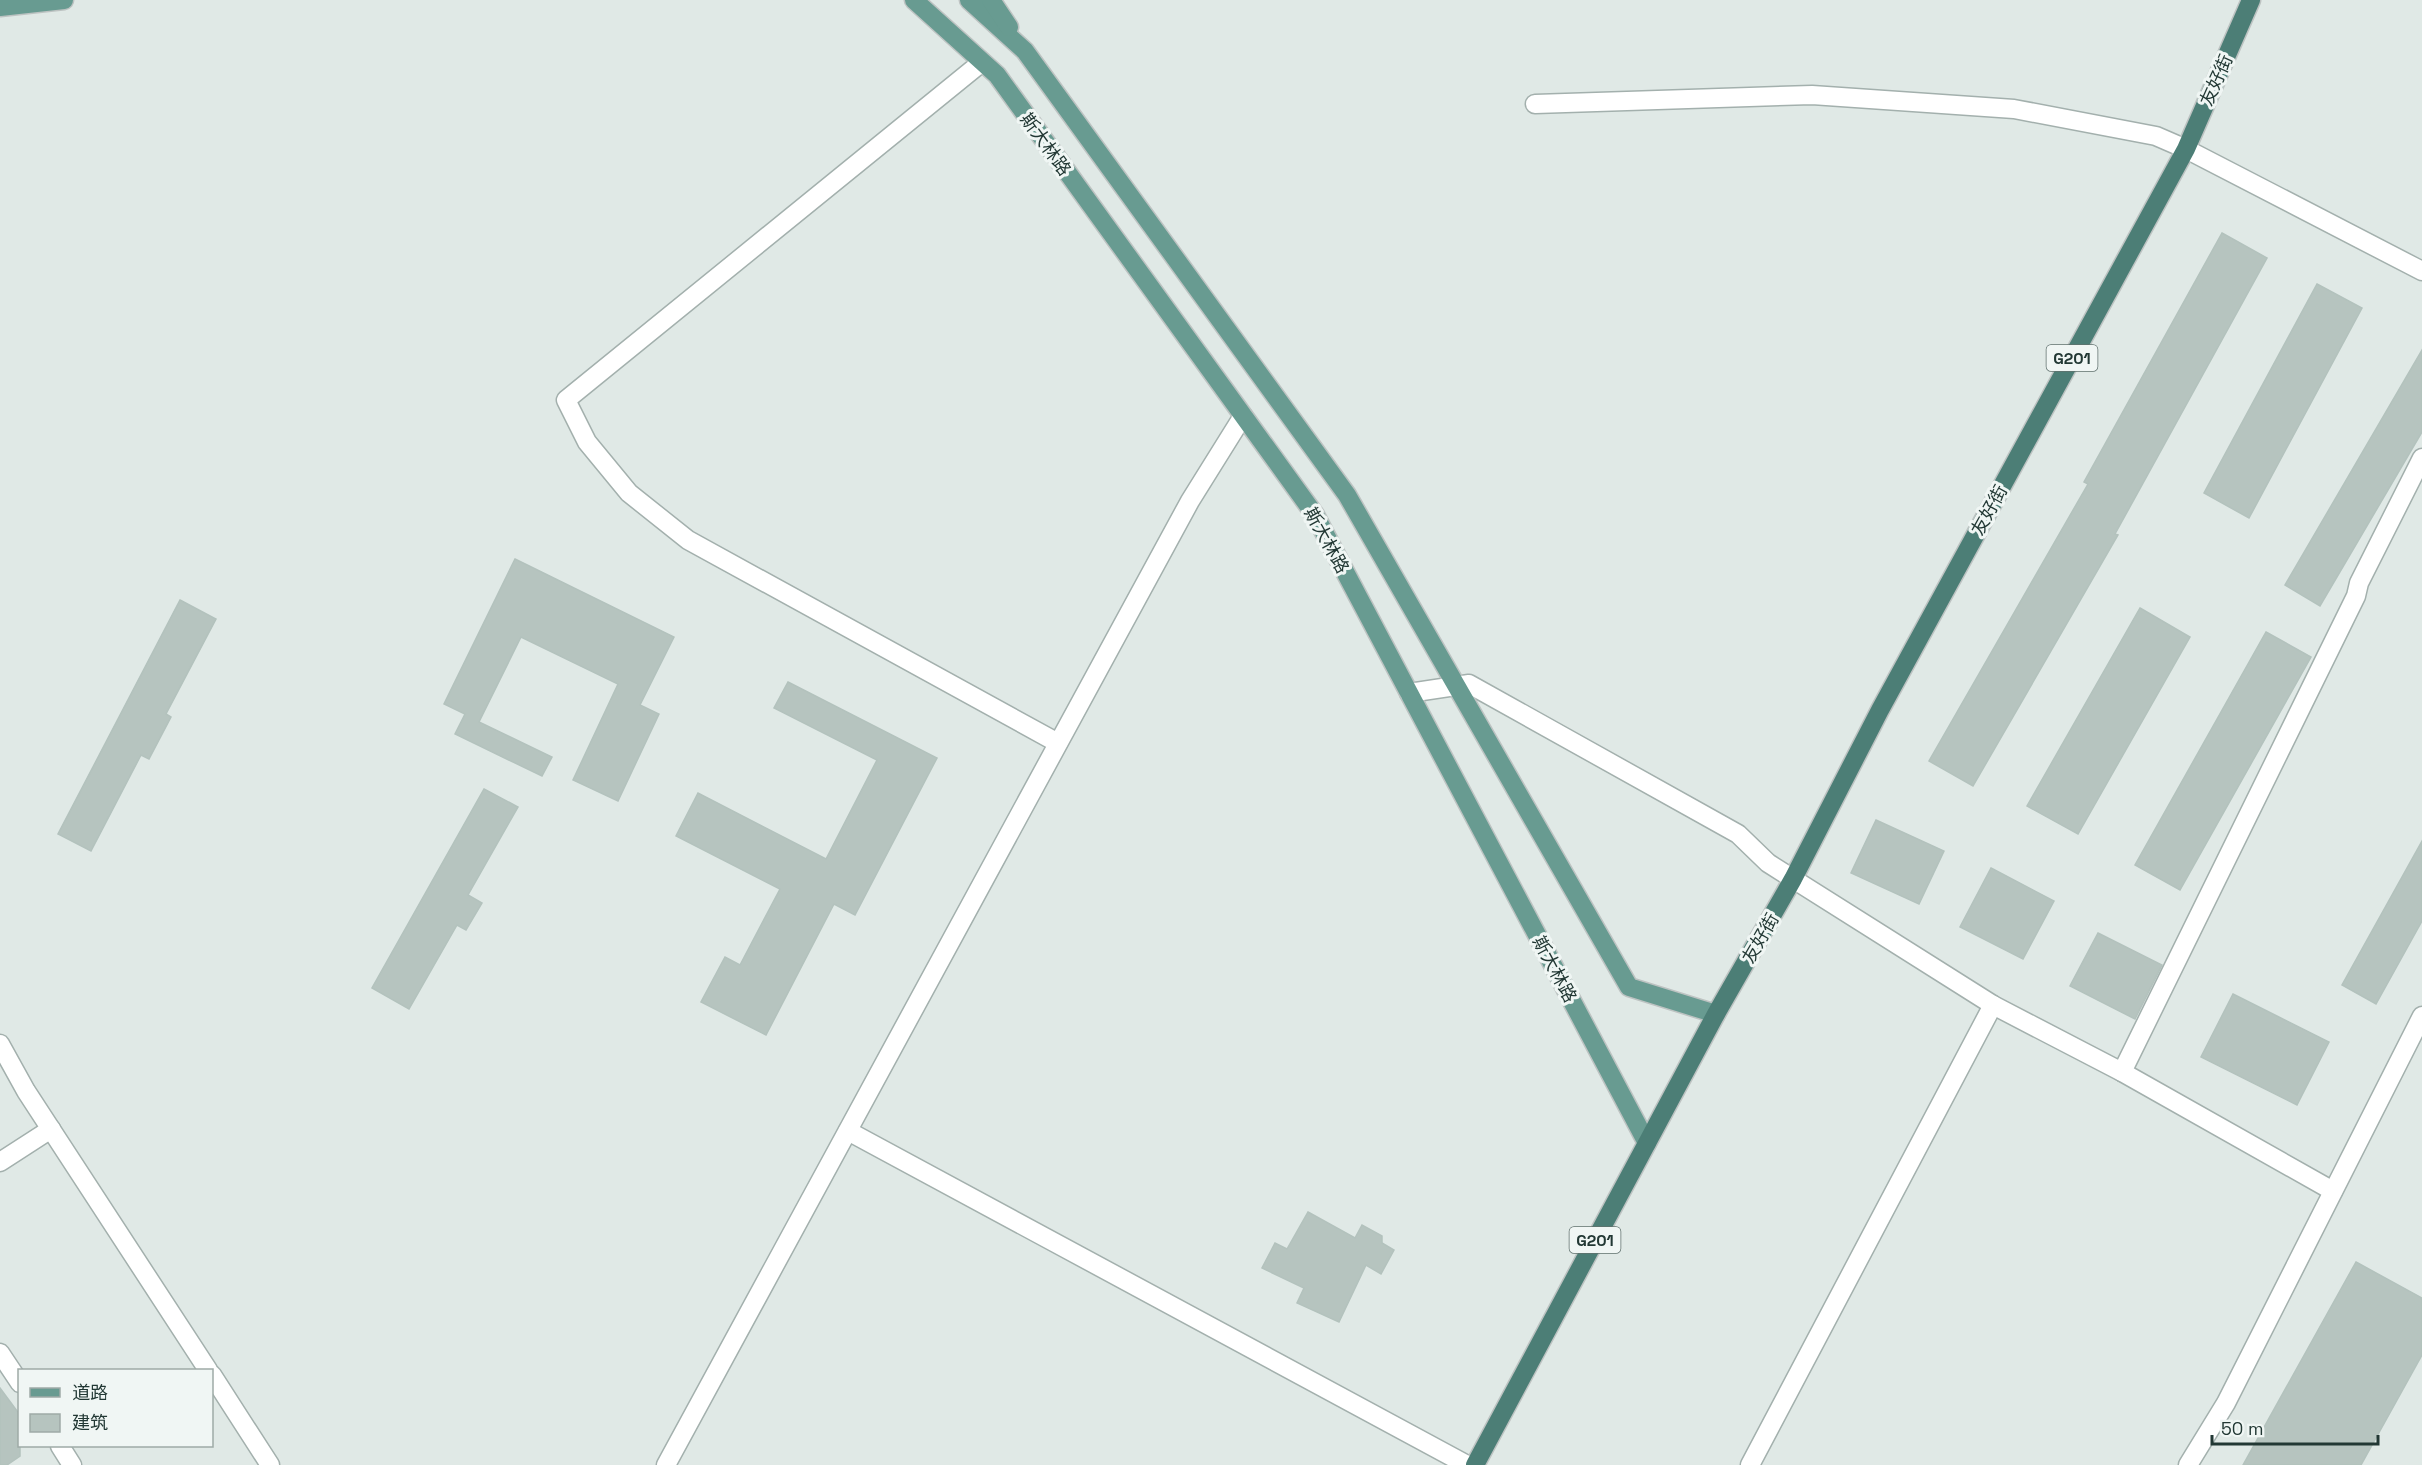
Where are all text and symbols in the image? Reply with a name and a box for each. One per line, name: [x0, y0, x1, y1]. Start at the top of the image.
street label: 友好街: [2195, 51, 2237, 109]
street label: 斯大林路: [1016, 108, 1076, 180]
road number: G201: [2046, 345, 2098, 371]
street label: 友好街: [1966, 481, 2012, 539]
street label: 斯大林路: [1299, 503, 1355, 577]
street label: 友好街: [1737, 909, 1783, 967]
street label: 斯大林路: [1528, 932, 1582, 1006]
road number: G201: [1570, 1227, 1620, 1253]
legend: [18, 1369, 213, 1447]
text: 道路: [72, 1381, 108, 1404]
scale bar: [2212, 1408, 2378, 1446]
text: 建筑: [72, 1411, 108, 1434]
text: 50 m: [2221, 1417, 2263, 1440]

